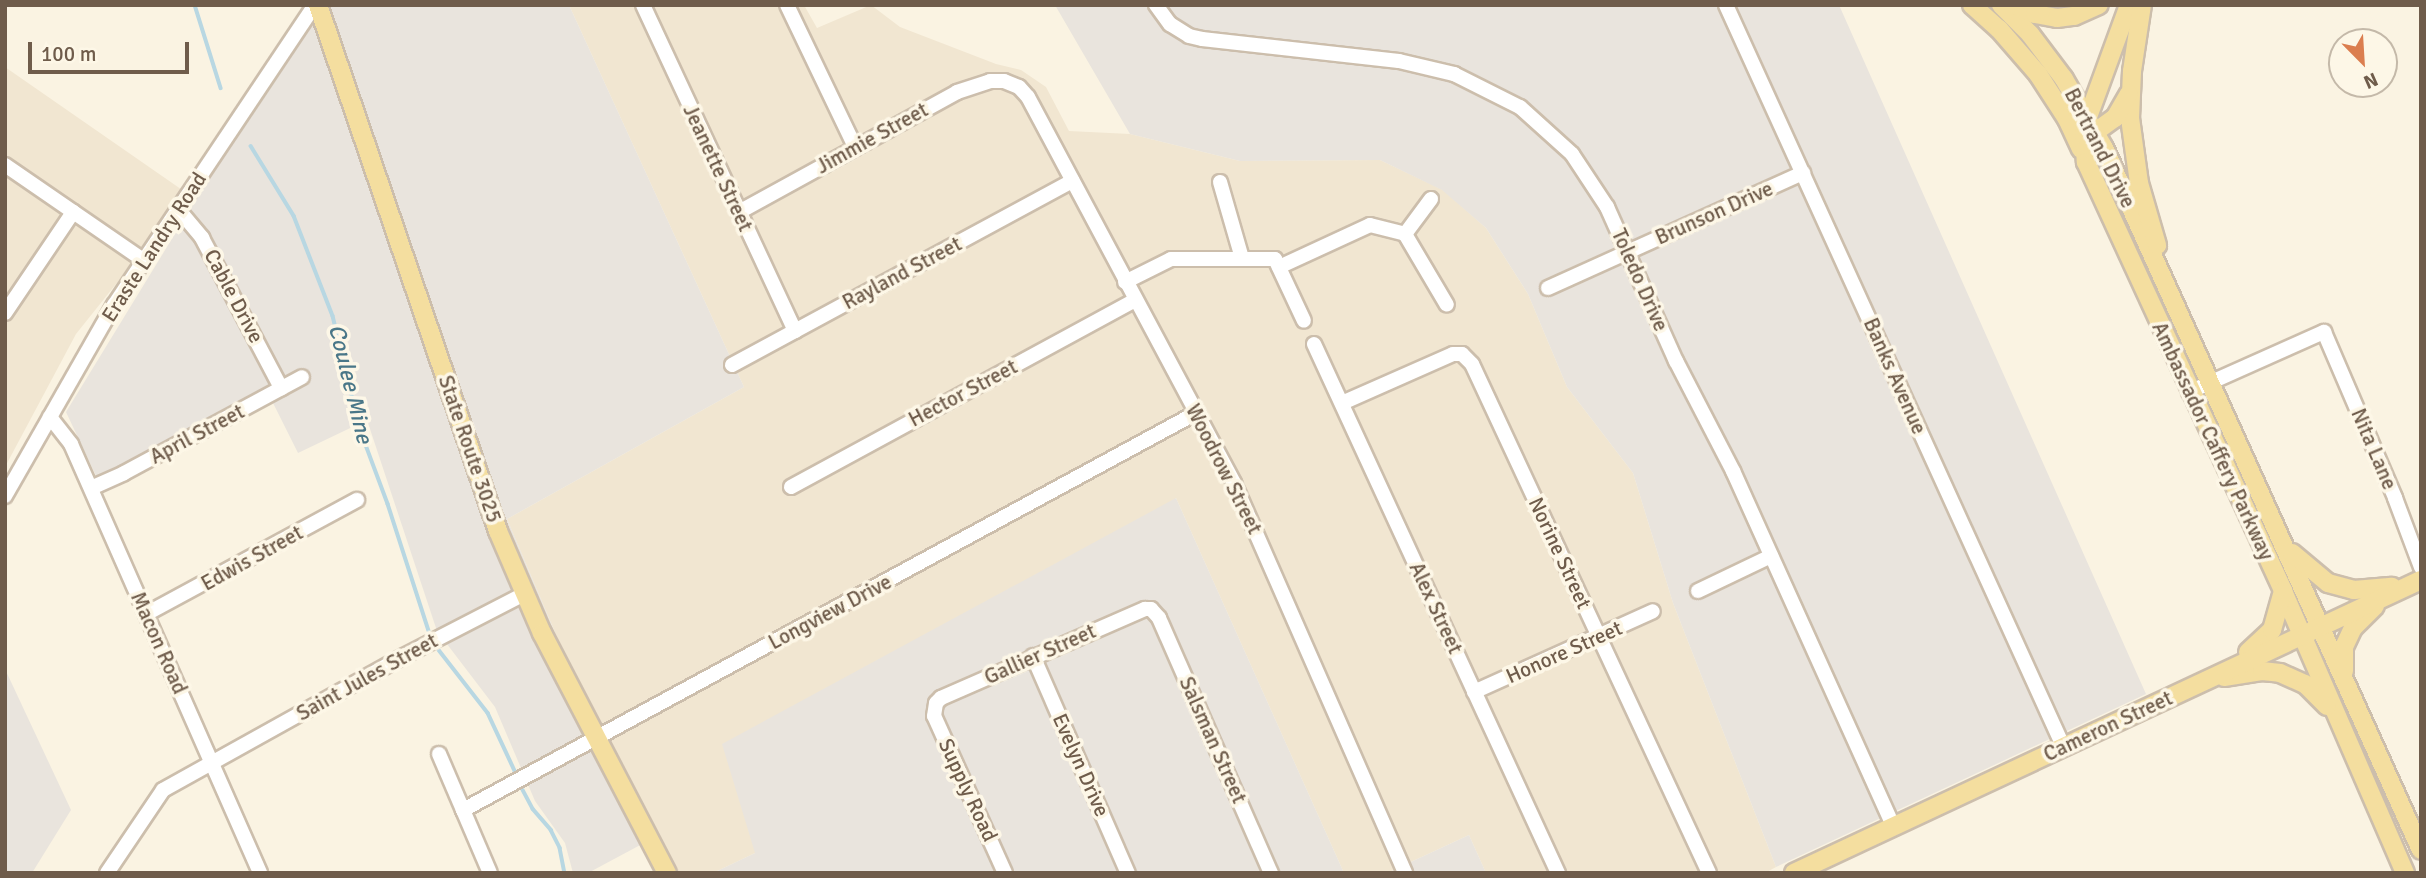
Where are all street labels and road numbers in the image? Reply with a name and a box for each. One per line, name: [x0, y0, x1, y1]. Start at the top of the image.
street label: Bertrand Drive: [2059, 84, 2141, 212]
street label: Jimmie Street: [812, 97, 932, 179]
street label: Jeanette Street: [678, 101, 758, 235]
street label: Eraste Landry Road: [96, 168, 212, 326]
street label: Brunson Drive: [1651, 176, 1777, 250]
street label: Toledo Drive: [1606, 225, 1674, 335]
street label: Rayland Street: [838, 231, 966, 315]
street label: Cable Drive: [199, 245, 269, 347]
street label: Banks Avenue: [1858, 314, 1932, 438]
street label: Ambassador Caffery Parkway: [2147, 318, 2279, 564]
street label: Hector Street: [904, 354, 1022, 432]
street label: State Route 3025: [433, 372, 507, 526]
street label: April Street: [146, 399, 248, 469]
street label: Woodrow Street: [1180, 400, 1268, 538]
street label: Nita Lane: [2346, 405, 2402, 493]
street label: Norine Street: [1523, 493, 1597, 613]
street label: Edwis Street: [197, 520, 307, 596]
street label: Alex Street: [1404, 558, 1468, 658]
street label: Longview Drive: [764, 569, 896, 655]
street label: Macon Road: [125, 588, 193, 698]
street label: Honore Street: [1502, 615, 1626, 689]
street label: Gallier Street: [980, 618, 1100, 690]
street label: Saint Jules Street: [292, 628, 442, 726]
street label: Salsman Street: [1174, 673, 1252, 807]
street label: Cameron Street: [2039, 685, 2177, 767]
street label: Evelyn Drive: [1047, 710, 1115, 820]
street label: Supply Road: [933, 735, 1003, 845]

